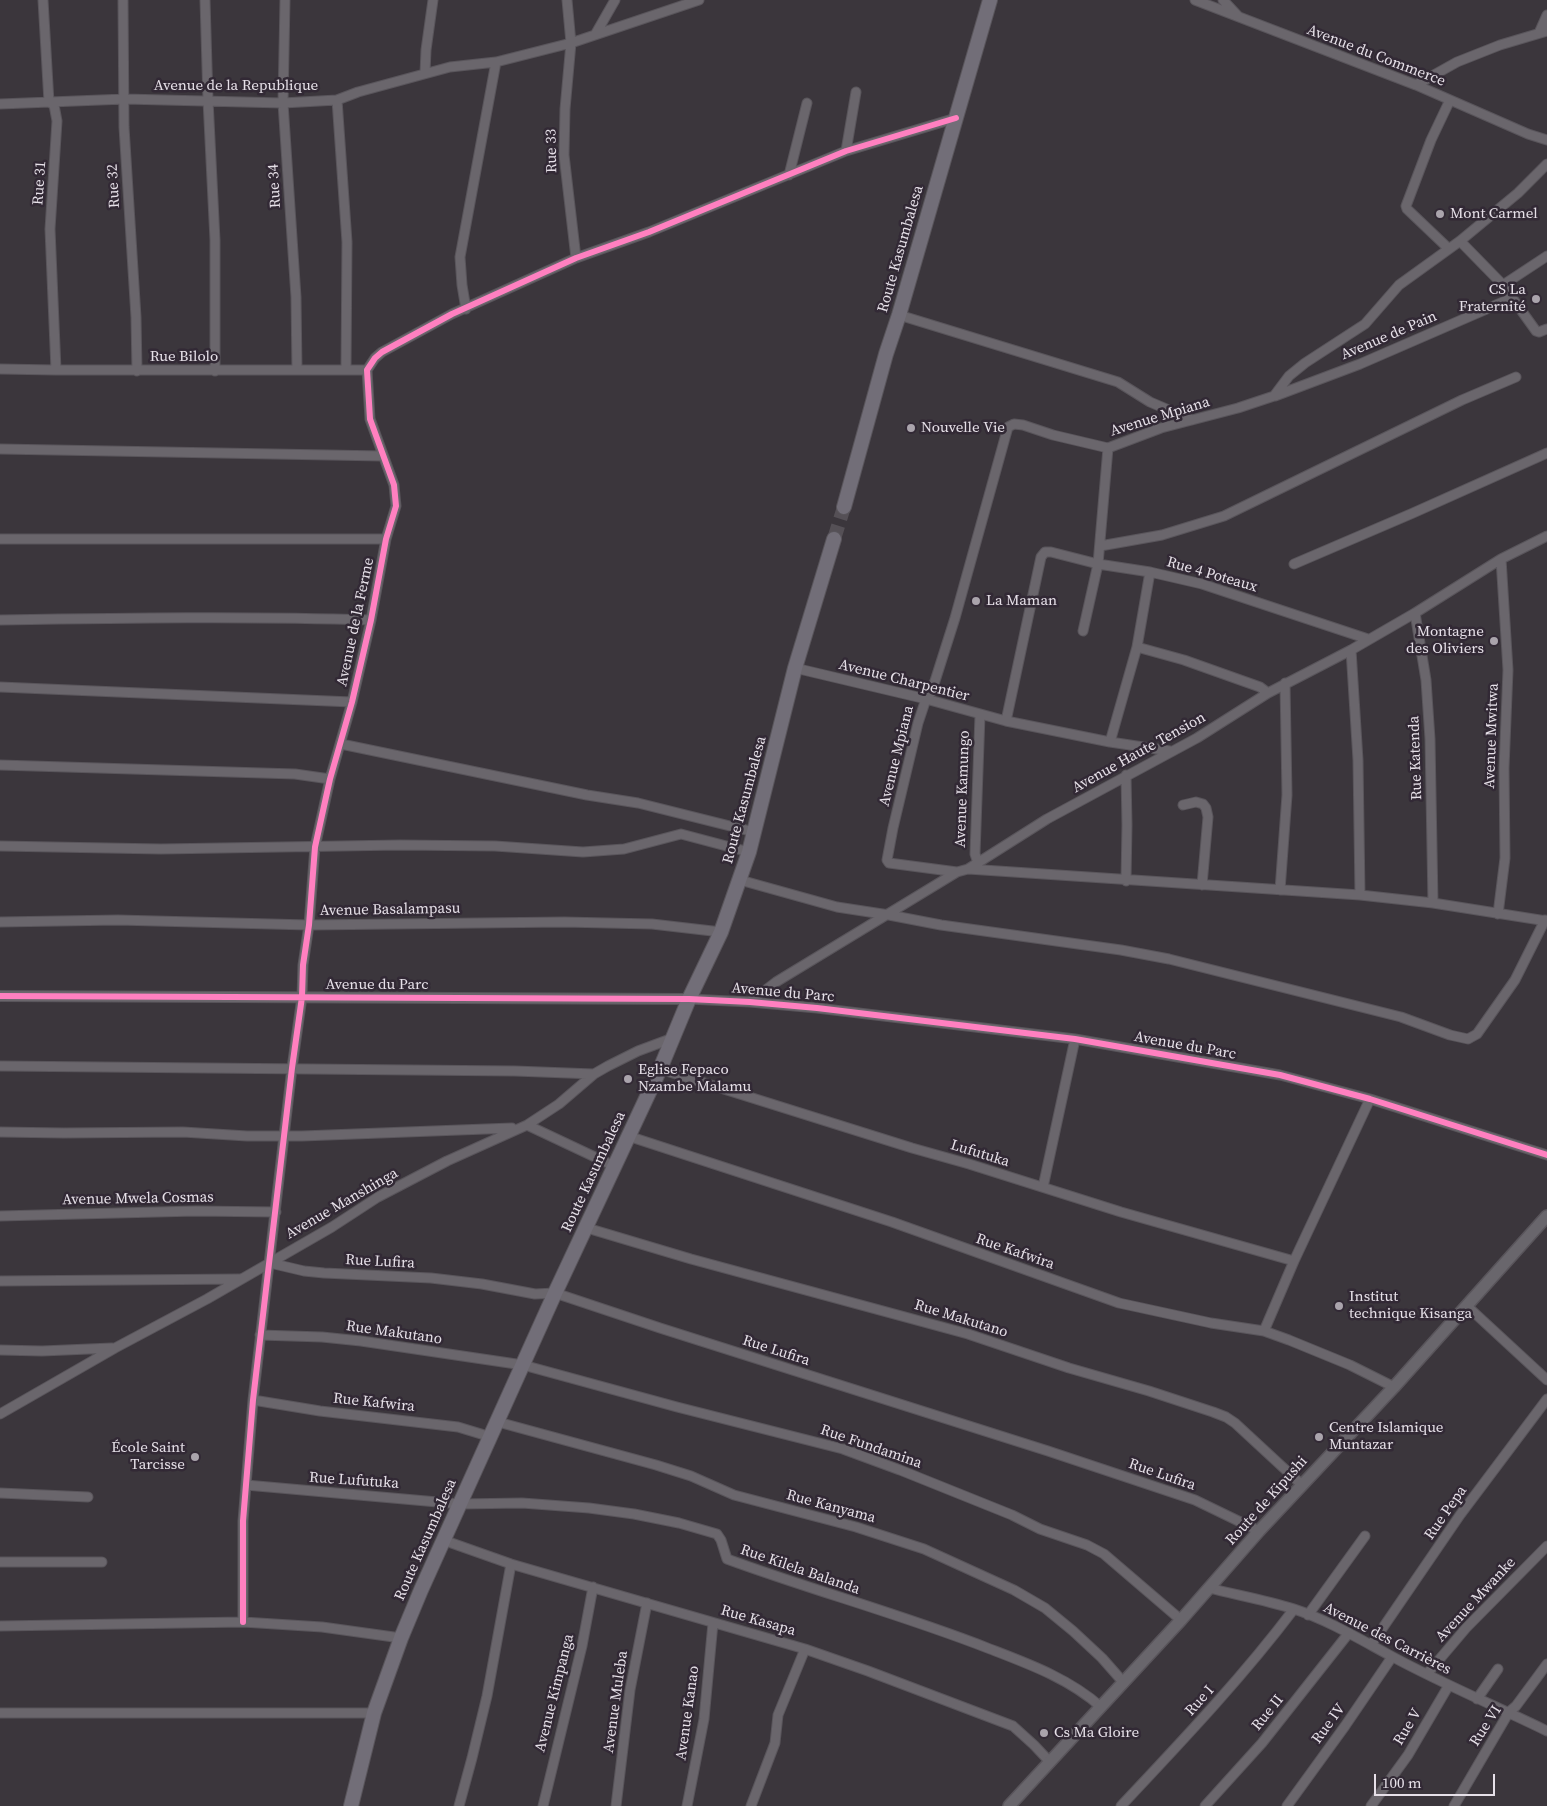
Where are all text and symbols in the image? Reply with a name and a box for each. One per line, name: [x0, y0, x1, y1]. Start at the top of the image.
street label: Avenue du Commerce: [1304, 21, 1448, 91]
street label: Avenue de la Republique: [154, 77, 318, 95]
street label: Rue 33: [543, 129, 561, 173]
street label: Rue 31: [29, 160, 51, 206]
street label: Rue 32: [104, 163, 124, 209]
street label: Rue 34: [265, 163, 285, 209]
street label: Route Kasumbalesa: [874, 183, 928, 315]
place label: Mont Carmel: [1450, 205, 1538, 223]
marker: Mont Carmel: [1434, 208, 1446, 220]
place label: CS La Fraternité: [1459, 281, 1526, 316]
marker: CS La Fraternité: [1530, 293, 1542, 305]
street label: Avenue de Pain: [1338, 308, 1440, 364]
street label: Rue Bilolo: [150, 348, 218, 366]
street label: Avenue Mpiana: [1108, 393, 1212, 441]
place label: Nouvelle Vie: [921, 419, 1005, 437]
marker: Nouvelle Vie: [905, 422, 917, 434]
street label: Rue 4 Poteaux: [1165, 553, 1259, 597]
street label: Avenue de la Ferme: [334, 556, 378, 688]
place label: La Maman: [986, 592, 1057, 610]
marker: La Maman: [970, 595, 982, 607]
place label: Montagne des Oliviers: [1406, 623, 1484, 658]
marker: Montagne des Oliviers: [1488, 635, 1500, 647]
street label: Avenue Charpentier: [837, 656, 971, 706]
street label: Avenue Mwitwa: [1481, 683, 1503, 789]
street label: Avenue Mpiana: [876, 704, 918, 808]
street label: Avenue Haute Tension: [1069, 709, 1209, 797]
street label: Rue Katenda: [1406, 715, 1426, 801]
street label: Avenue Kamungo: [952, 730, 974, 848]
street label: Route Kasumbalesa: [719, 734, 771, 866]
street label: Avenue Basalampasu: [319, 900, 461, 920]
street label: Avenue du Parc: [325, 976, 429, 994]
street label: Avenue du Parc: [731, 980, 835, 1006]
street label: Avenue du Parc: [1133, 1028, 1237, 1064]
place label: Eglise Fepaco Nzambe Malamu: [638, 1061, 751, 1096]
marker: Eglise Fepaco Nzambe Malamu: [622, 1073, 634, 1085]
street label: Route Kasumbalesa: [558, 1109, 630, 1235]
street label: Lufutuka: [948, 1137, 1012, 1171]
street label: Avenue Manshinga: [283, 1165, 401, 1243]
street label: Avenue Mwela Cosmas: [62, 1189, 214, 1209]
street label: Rue Kafwira: [973, 1230, 1057, 1274]
street label: Rue Lufira: [345, 1251, 415, 1273]
place label: Institut technique Kisanga: [1349, 1288, 1472, 1323]
street label: Rue Makutano: [912, 1296, 1010, 1342]
marker: Institut technique Kisanga: [1333, 1300, 1345, 1312]
street label: Rue Makutano: [345, 1317, 443, 1349]
street label: Rue Lufira: [740, 1332, 812, 1370]
street label: Rue Kafwira: [332, 1390, 416, 1416]
place label: Centre Islamique Muntazar: [1329, 1419, 1443, 1454]
street label: Rue Fundamina: [818, 1421, 924, 1473]
marker: Centre Islamique Muntazar: [1313, 1431, 1325, 1443]
place label: École Saint Tarcisse: [111, 1439, 185, 1474]
marker: École Saint Tarcisse: [189, 1451, 201, 1463]
street label: Route de Kipushi: [1222, 1453, 1312, 1549]
street label: Rue Lufira: [1126, 1455, 1198, 1495]
street label: Rue Lufutuka: [308, 1469, 400, 1493]
street label: Route Kasumbalesa: [391, 1476, 461, 1604]
street label: Rue Pepa: [1421, 1483, 1471, 1543]
street label: Rue Kanyama: [784, 1486, 878, 1528]
street label: Rue Kilela Balanda: [738, 1541, 862, 1599]
street label: Avenue Mwanke: [1432, 1554, 1520, 1646]
street label: Avenue des Carrières: [1320, 1599, 1454, 1679]
street label: Rue Kasapa: [718, 1602, 798, 1640]
street label: Avenue Kimpanga: [532, 1632, 578, 1754]
street label: Avenue Muleba: [600, 1650, 632, 1754]
street label: Avenue Kanao: [672, 1665, 704, 1761]
street label: Rue I: [1182, 1682, 1218, 1720]
street label: Rue II: [1248, 1692, 1288, 1734]
street label: Rue IV: [1308, 1701, 1350, 1747]
street label: Rue VI: [1466, 1702, 1506, 1750]
street label: Rue V: [1390, 1705, 1426, 1749]
place label: Cs Ma Gloire: [1054, 1724, 1139, 1742]
marker: Cs Ma Gloire: [1038, 1727, 1050, 1739]
scale bar: [1377, 1764, 1498, 1796]
text: 100 m: [1382, 1772, 1422, 1793]

